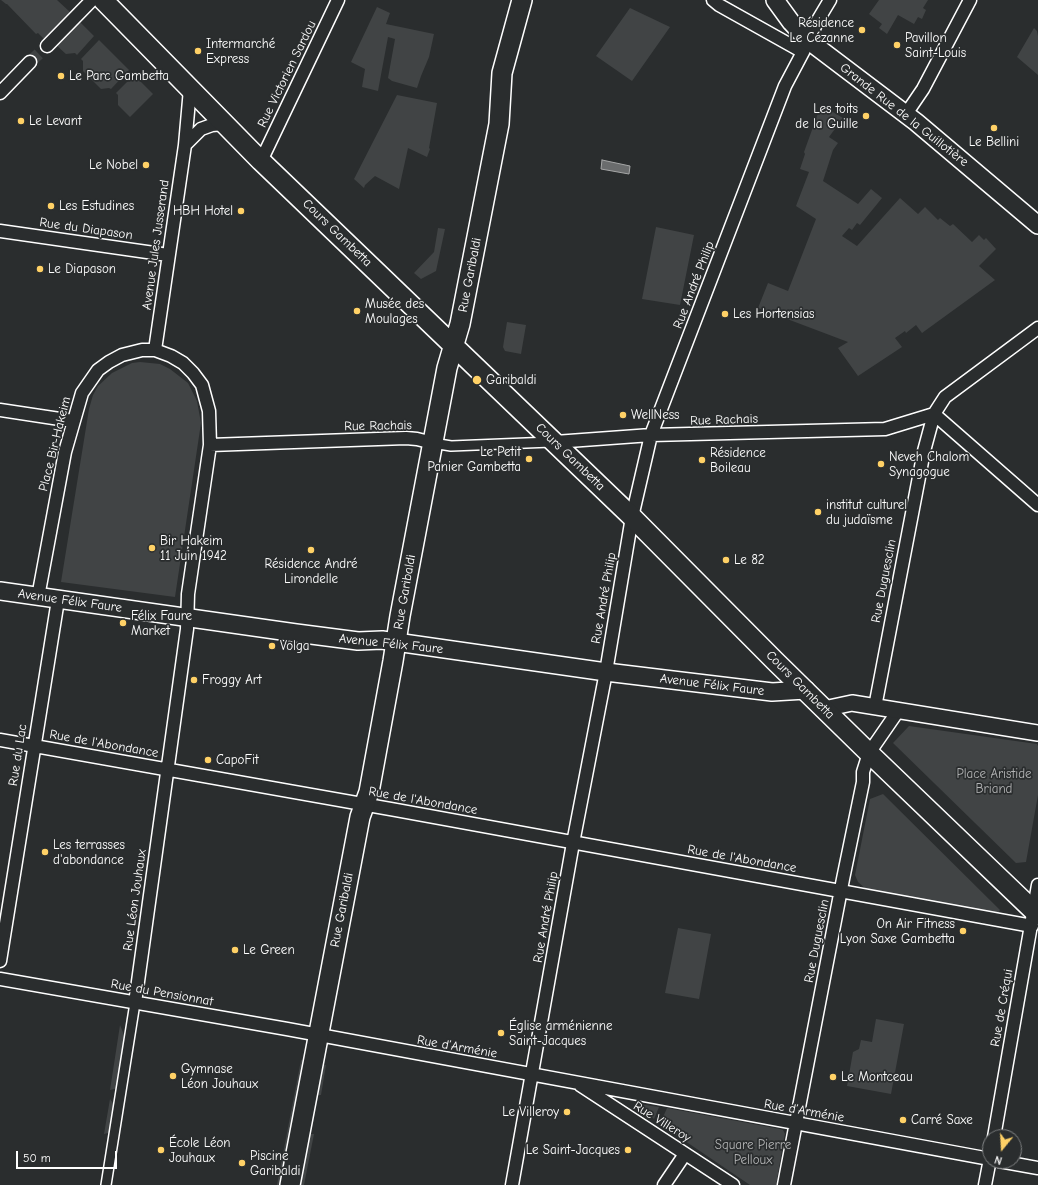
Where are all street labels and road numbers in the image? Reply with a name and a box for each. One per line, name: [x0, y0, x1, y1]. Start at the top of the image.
street label: Rue Victorien Sardou: [254, 18, 320, 130]
street label: Grande Rue de la Guillotière: [837, 60, 971, 170]
street label: Avenue Jules Jusserand: [139, 179, 173, 311]
street label: Cours Gambetta: [299, 196, 375, 270]
street label: Rue du Diapason: [38, 215, 134, 243]
street label: Rue Garibaldi: [455, 236, 485, 314]
street label: Rue André Philip: [670, 239, 718, 331]
street label: Place Bir-Hakeim: [36, 395, 74, 493]
street label: Rue Rachais: [690, 411, 758, 429]
street label: Rue Rachais: [344, 418, 412, 434]
street label: Cours Gambetta: [532, 420, 608, 494]
street label: Rue Duguesclin: [868, 538, 900, 624]
street label: Rue André Philip: [588, 551, 620, 645]
street label: Rue Garibaldi: [391, 553, 419, 631]
street label: Avenue Félix Faure: [17, 586, 123, 616]
street label: Avenue Félix Faure: [338, 631, 444, 657]
street label: Cours Gambetta: [763, 648, 837, 722]
street label: Avenue Félix Faure: [659, 671, 765, 699]
street label: Rue du Lac: [5, 723, 31, 787]
street label: Rue de l'Abondance: [48, 727, 160, 761]
street label: Rue de l'Abondance: [367, 784, 479, 818]
street label: Rue de l'Abondance: [686, 842, 798, 876]
street label: Rue Léon Jouhaux: [120, 848, 150, 952]
street label: Rue André Philip: [530, 870, 562, 964]
street label: Rue Garibaldi: [327, 871, 357, 949]
street label: Rue Duguesclin: [801, 898, 833, 984]
street label: Rue de Créqui: [987, 968, 1017, 1048]
street label: Rue du Pensionnat: [110, 976, 214, 1010]
street label: Rue d’Arménie: [416, 1032, 498, 1062]
street label: Rue d’Arménie: [763, 1096, 845, 1126]
street label: Rue Villeroy: [630, 1098, 694, 1146]

